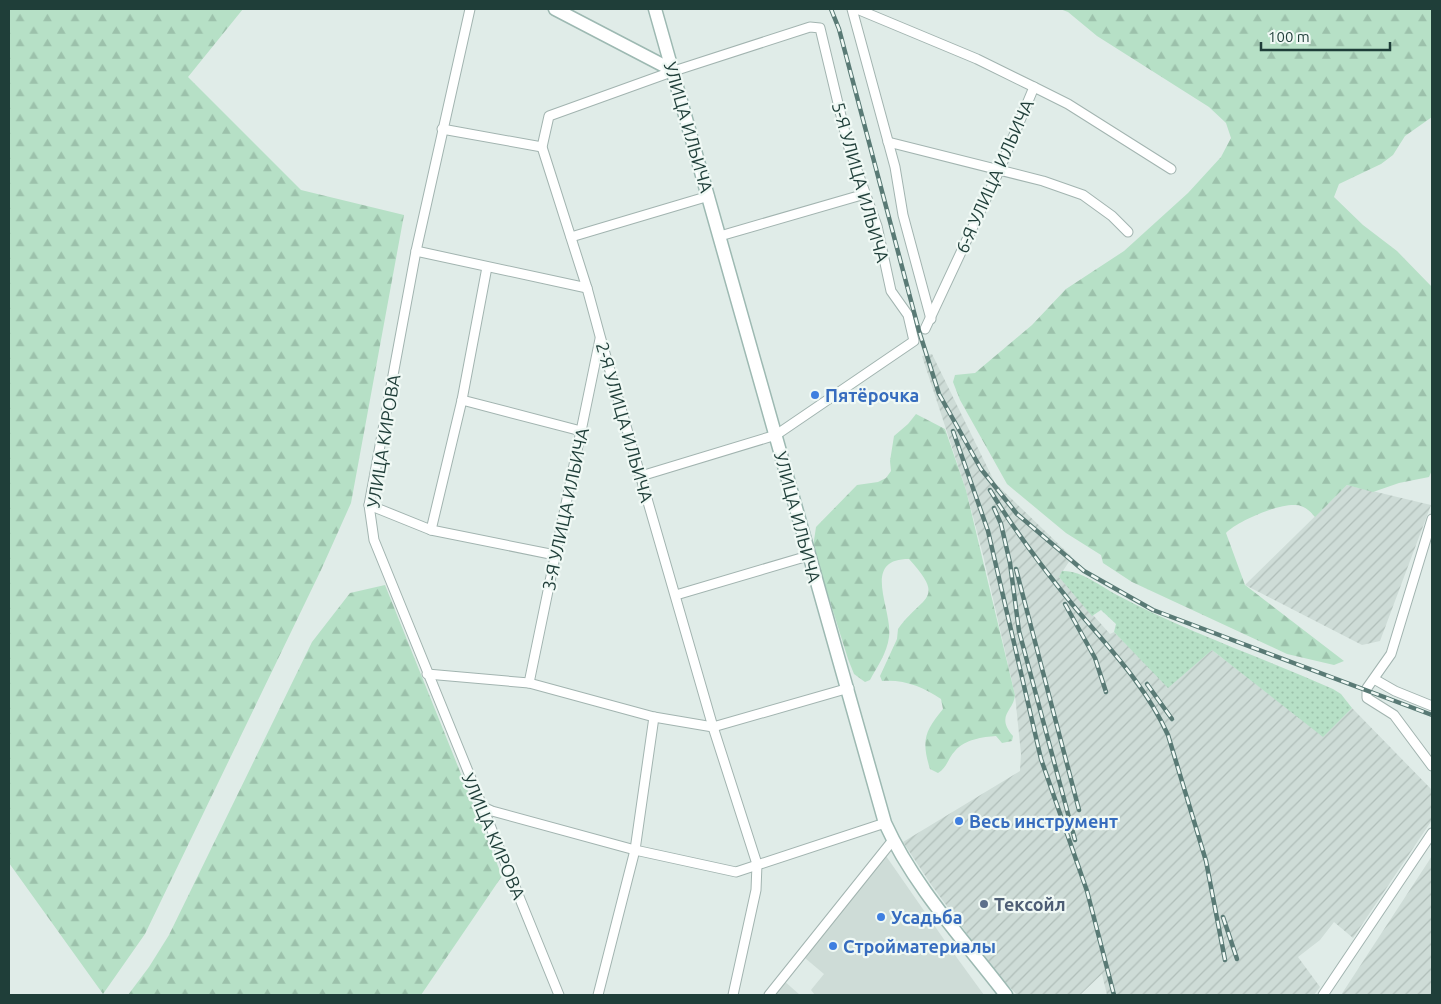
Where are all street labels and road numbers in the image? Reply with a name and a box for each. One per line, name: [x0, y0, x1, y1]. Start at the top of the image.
street label: УЛИЦА ИЛЬИЧА: [661, 59, 717, 195]
street label: 6-Я УЛИЦА ИЛЬИЧА: [951, 96, 1037, 256]
street label: 5-Я УЛИЦА ИЛЬИЧА: [829, 99, 894, 265]
street label: 2-Я УЛИЦА ИЛЬИЧА: [593, 339, 658, 505]
street label: УЛИЦА КИРОВА: [363, 372, 403, 509]
street label: 3-Я УЛИЦА ИЛЬИЧА: [538, 425, 592, 592]
street label: УЛИЦА ИЛЬИЧА: [771, 449, 825, 585]
street label: УЛИЦА КИРОВА: [458, 770, 530, 902]

